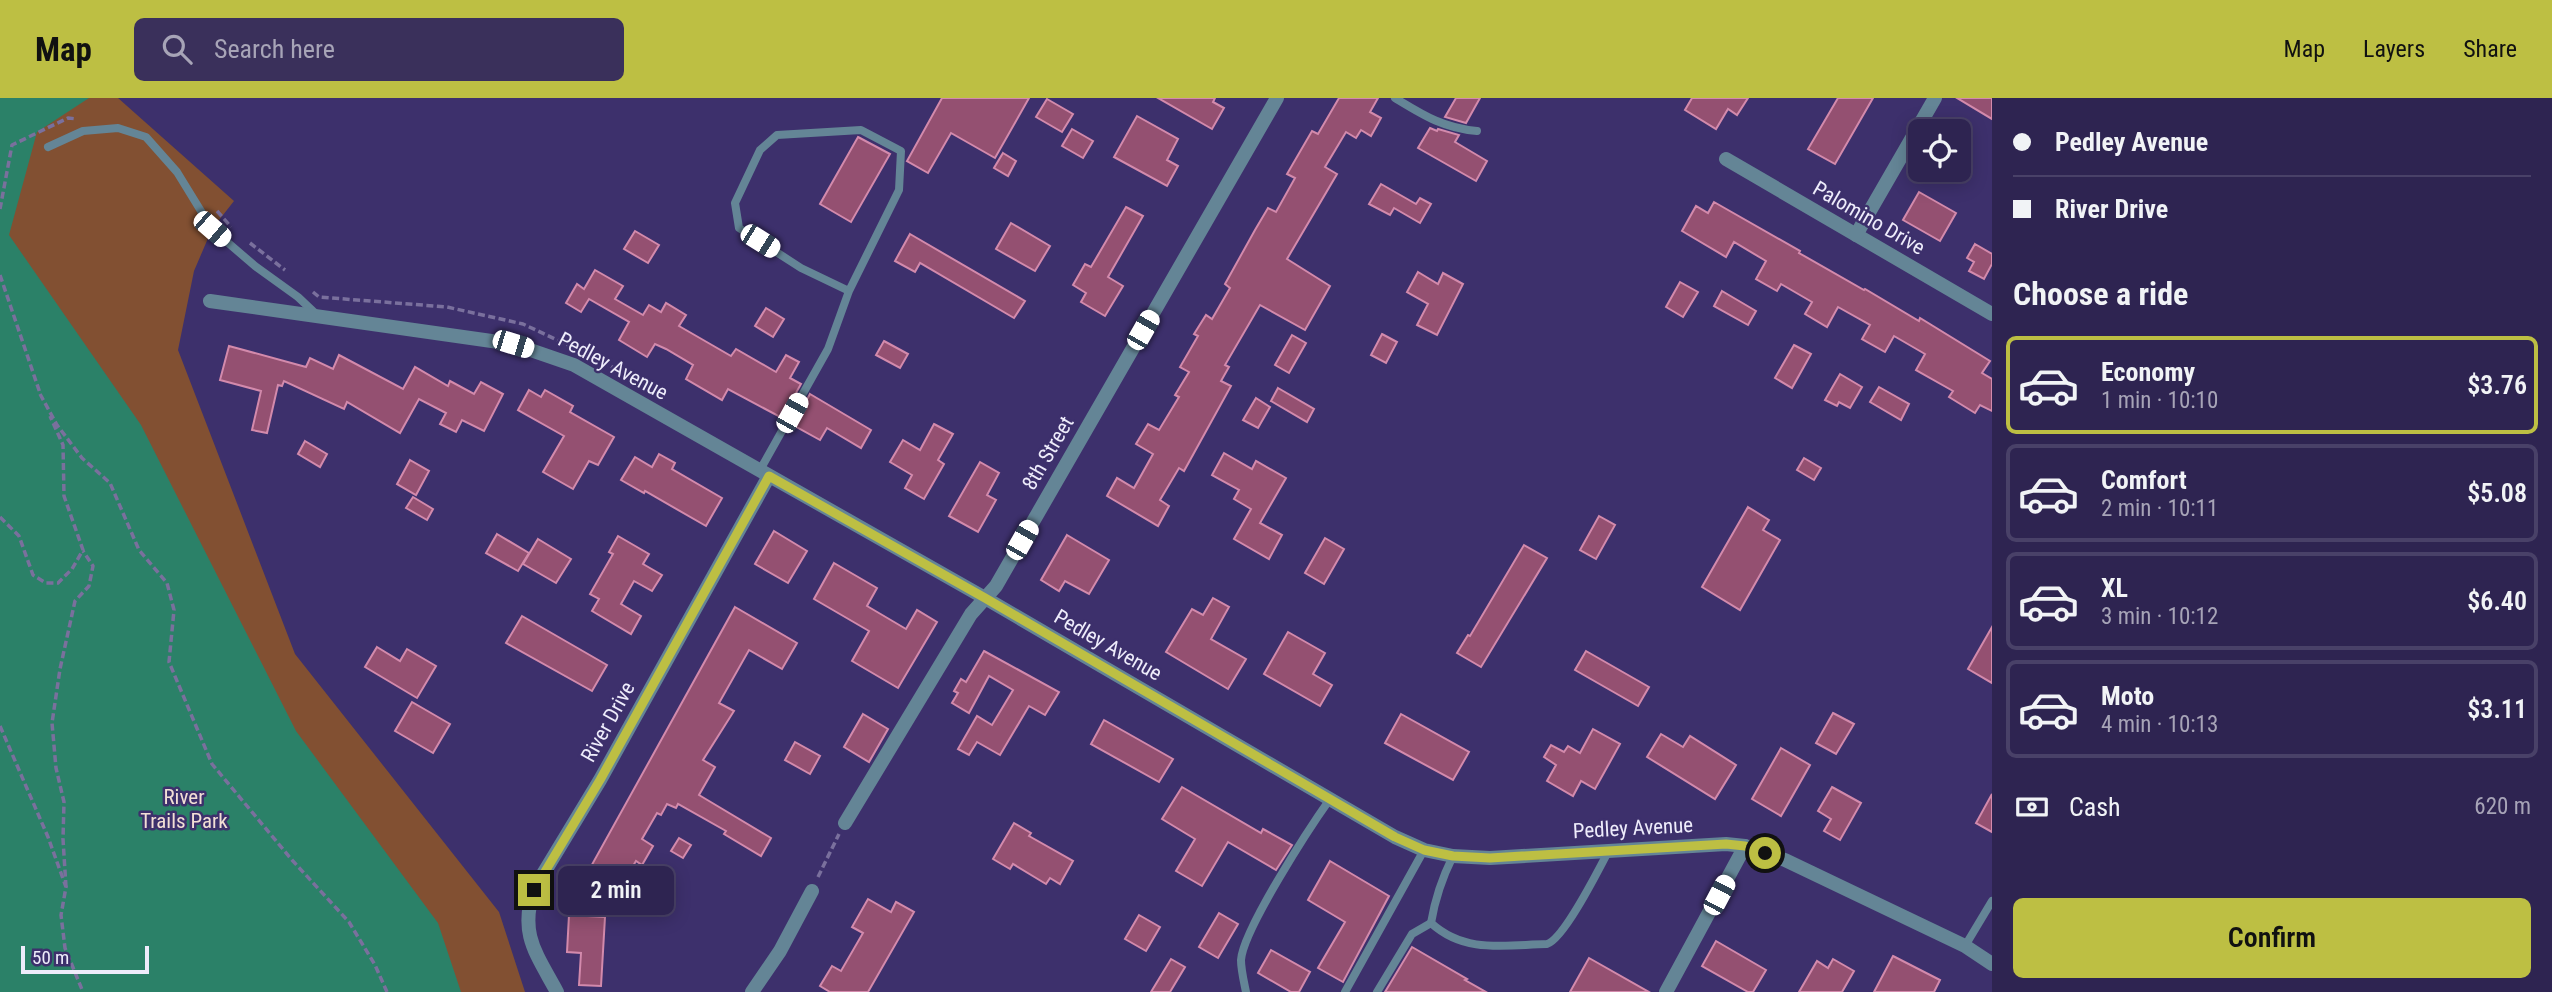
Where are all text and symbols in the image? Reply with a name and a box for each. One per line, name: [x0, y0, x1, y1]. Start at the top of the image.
search box: [134, 18, 624, 81]
text: Map: [35, 30, 92, 69]
icon: search: [158, 30, 196, 68]
text: Search here: [214, 34, 335, 64]
text: Map: [2284, 35, 2325, 63]
text: Layers: [2363, 35, 2425, 63]
text: Share: [2463, 35, 2517, 63]
map controls: [1908, 119, 1971, 182]
button: locate: [1908, 119, 1971, 182]
text: Pedley Avenue: [2055, 127, 2208, 157]
street label: Palomino Drive: [1809, 176, 1929, 260]
text: River Drive: [2055, 194, 2168, 224]
car: [190, 207, 235, 251]
car: [737, 221, 784, 261]
text: Choose a ride: [2013, 275, 2188, 313]
car: [1124, 307, 1163, 353]
street label: Pedley Avenue: [554, 327, 672, 405]
car: [490, 328, 537, 360]
icon: car: [2017, 354, 2080, 417]
text: Economy: [2101, 357, 2195, 387]
text: $3.76: [2467, 370, 2527, 400]
text: 1 min · 10:10: [2101, 387, 2218, 414]
car: [773, 390, 812, 436]
street label: 8th Street: [1017, 412, 1079, 494]
icon: car: [2017, 462, 2080, 525]
text: Comfort: [2101, 465, 2187, 495]
text: $5.08: [2467, 478, 2527, 508]
text: 2 min · 10:11: [2101, 495, 2218, 522]
car: [1003, 517, 1042, 563]
icon: car: [2017, 570, 2080, 633]
text: XL: [2101, 573, 2128, 603]
text: $6.40: [2467, 586, 2527, 616]
text: 3 min · 10:12: [2101, 603, 2218, 630]
street label: Pedley Avenue: [1050, 605, 1166, 686]
street label: River Drive: [576, 678, 640, 766]
icon: car: [2017, 678, 2080, 741]
text: Moto: [2101, 681, 2154, 711]
text: $3.11: [2467, 694, 2527, 724]
text: 4 min · 10:13: [2101, 711, 2218, 738]
park label: River Trails Park: [140, 785, 228, 833]
icon: cash: [2013, 788, 2051, 826]
text: Cash: [2069, 792, 2121, 822]
text: 620 m: [2474, 793, 2531, 820]
street label: Pedley Avenue: [1572, 813, 1694, 843]
route start: [1749, 837, 1781, 869]
callout: 2 min: [558, 866, 674, 914]
car: [1700, 872, 1739, 918]
route end: [518, 874, 550, 906]
text: 2 min: [591, 877, 641, 904]
button: Confirm: [2013, 898, 2531, 978]
scale bar: [21, 943, 149, 975]
text: 50 m: [32, 946, 69, 969]

